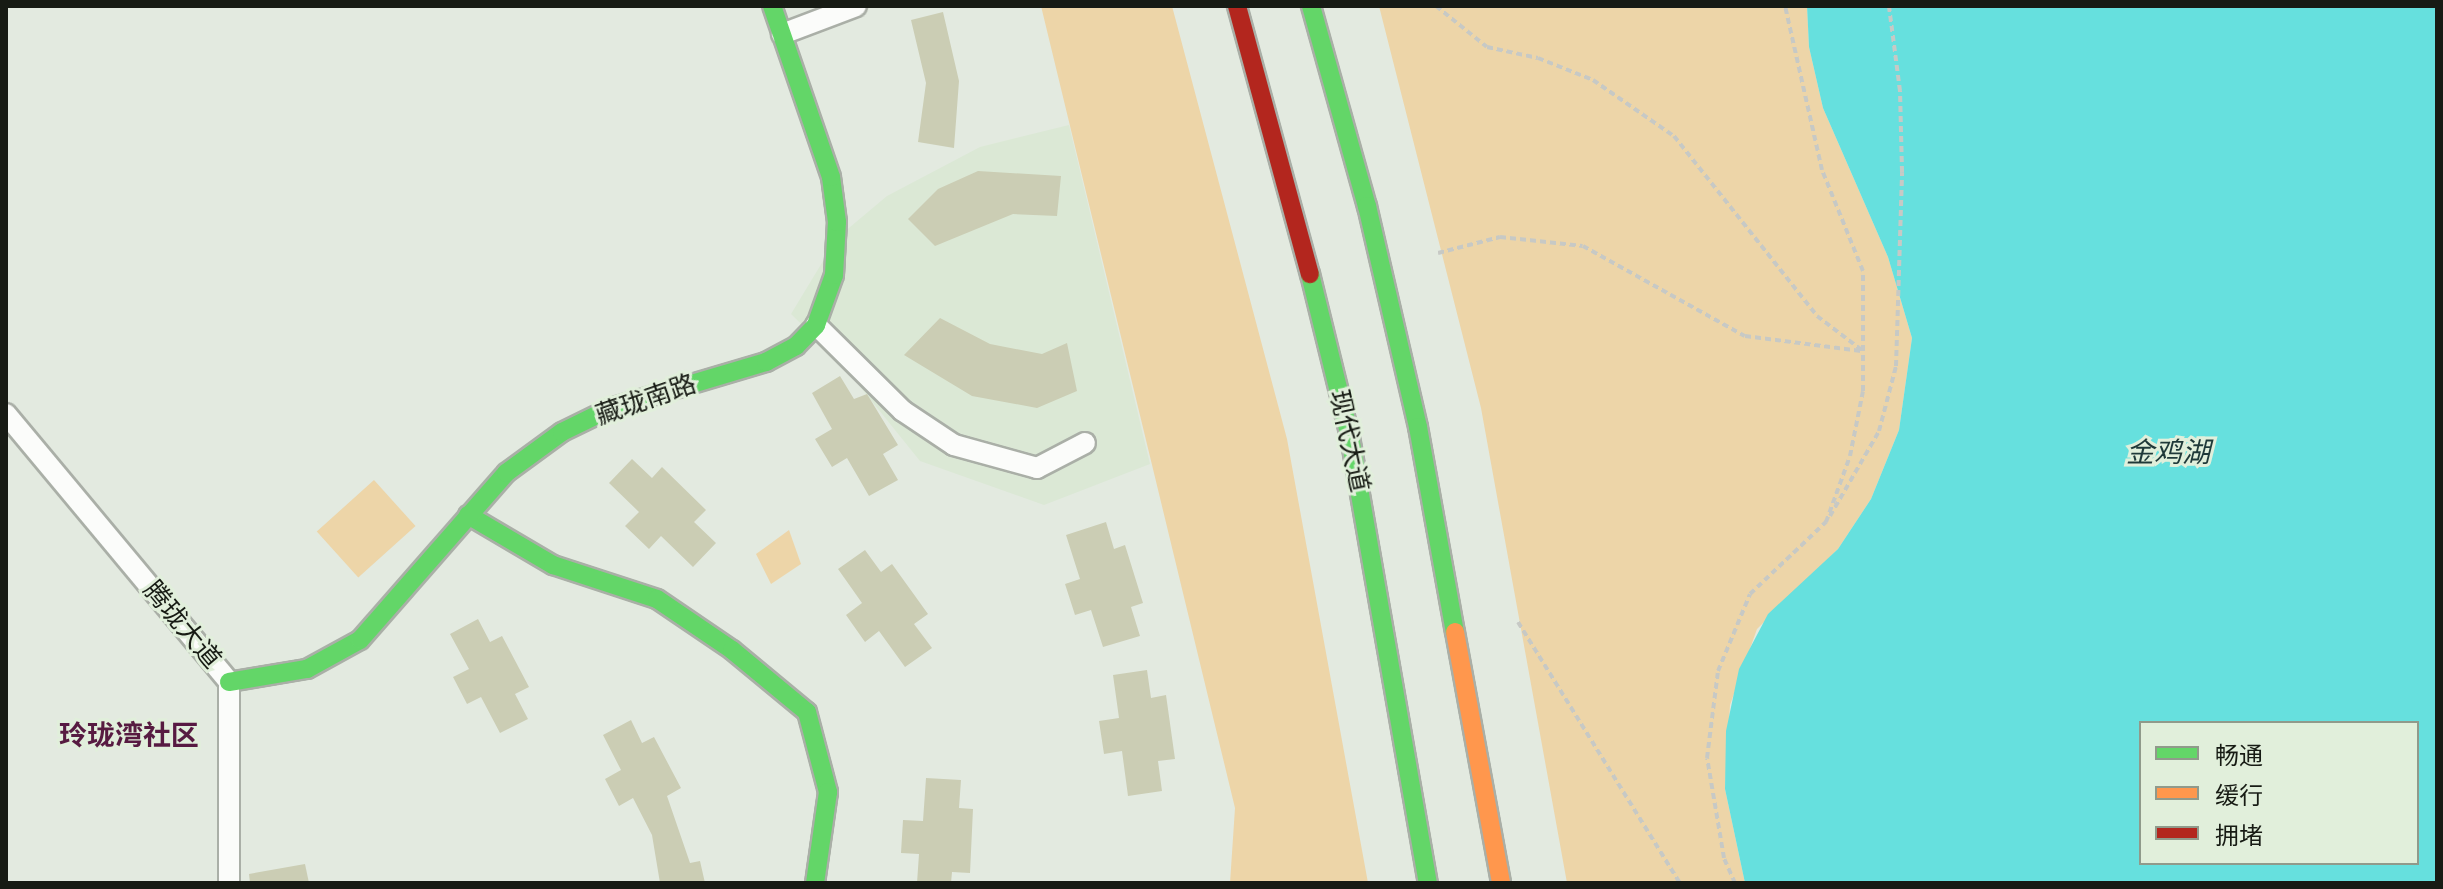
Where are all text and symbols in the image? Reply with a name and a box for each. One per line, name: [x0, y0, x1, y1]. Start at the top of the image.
street label: 藏珑南路: [592, 368, 700, 432]
street label: 现代大道: [1323, 387, 1375, 495]
water label: 金鸡湖: [2126, 436, 2210, 470]
street label: 腾珑大道: [137, 575, 227, 675]
district label: 玲珑湾社区: [59, 719, 199, 753]
legend: [2139, 721, 2419, 865]
text: 畅通: [2215, 742, 2263, 770]
text: 缓行: [2215, 782, 2263, 810]
text: 拥堵: [2215, 822, 2263, 850]

